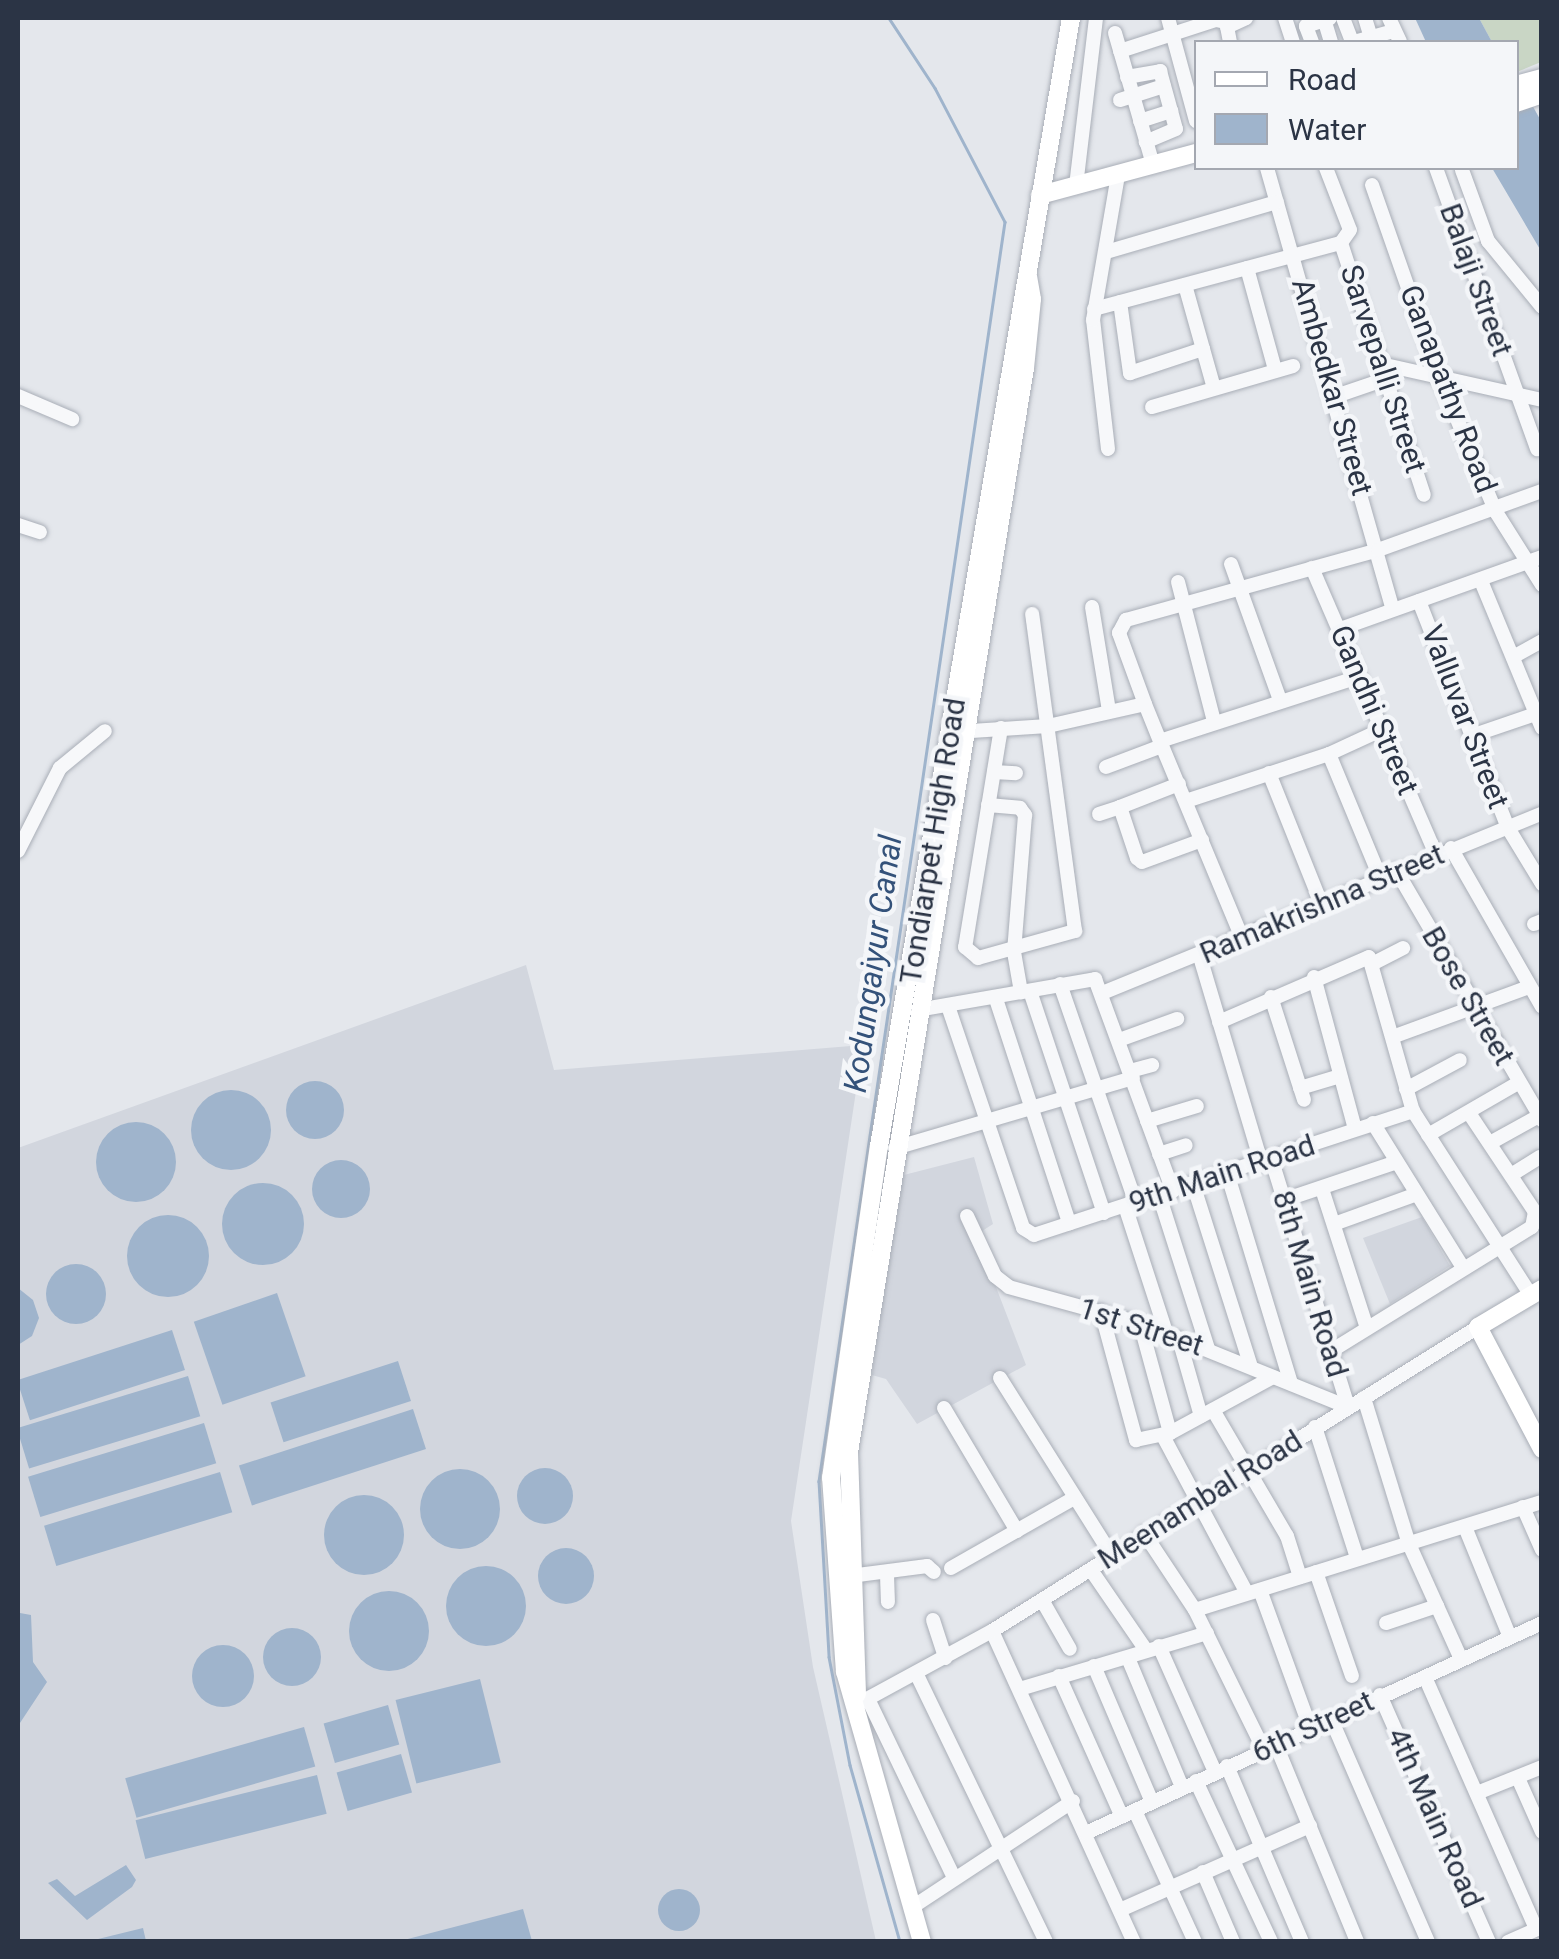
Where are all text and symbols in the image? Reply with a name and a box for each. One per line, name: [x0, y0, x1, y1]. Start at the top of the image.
legend: [1194, 40, 1519, 170]
text: Road: [1288, 62, 1357, 97]
text: Water: [1288, 112, 1366, 147]
street label: Balaji Street: [1432, 199, 1520, 361]
street label: Sarvepalli Street: [1332, 261, 1434, 477]
street label: Ambedkar Street: [1284, 274, 1380, 500]
street label: Ganapathy Road: [1392, 280, 1504, 498]
street label: Gandhi Street: [1322, 620, 1426, 800]
street label: Valluvar Street: [1414, 620, 1516, 814]
street label: Tondiarpet High Road: [893, 695, 973, 987]
water label: Kodungaiyur Canal: [836, 833, 910, 1095]
street label: Ramakrishna Street: [1195, 836, 1449, 972]
street label: Bose Street: [1414, 920, 1522, 1072]
street label: 9th Main Road: [1125, 1127, 1319, 1221]
street label: 8th Main Road: [1265, 1186, 1355, 1382]
street label: 1st Street: [1074, 1290, 1208, 1364]
street label: Meenambal Road: [1091, 1423, 1309, 1577]
street label: 6th Street: [1247, 1683, 1379, 1771]
street label: 4th Main Road: [1379, 1722, 1491, 1914]

